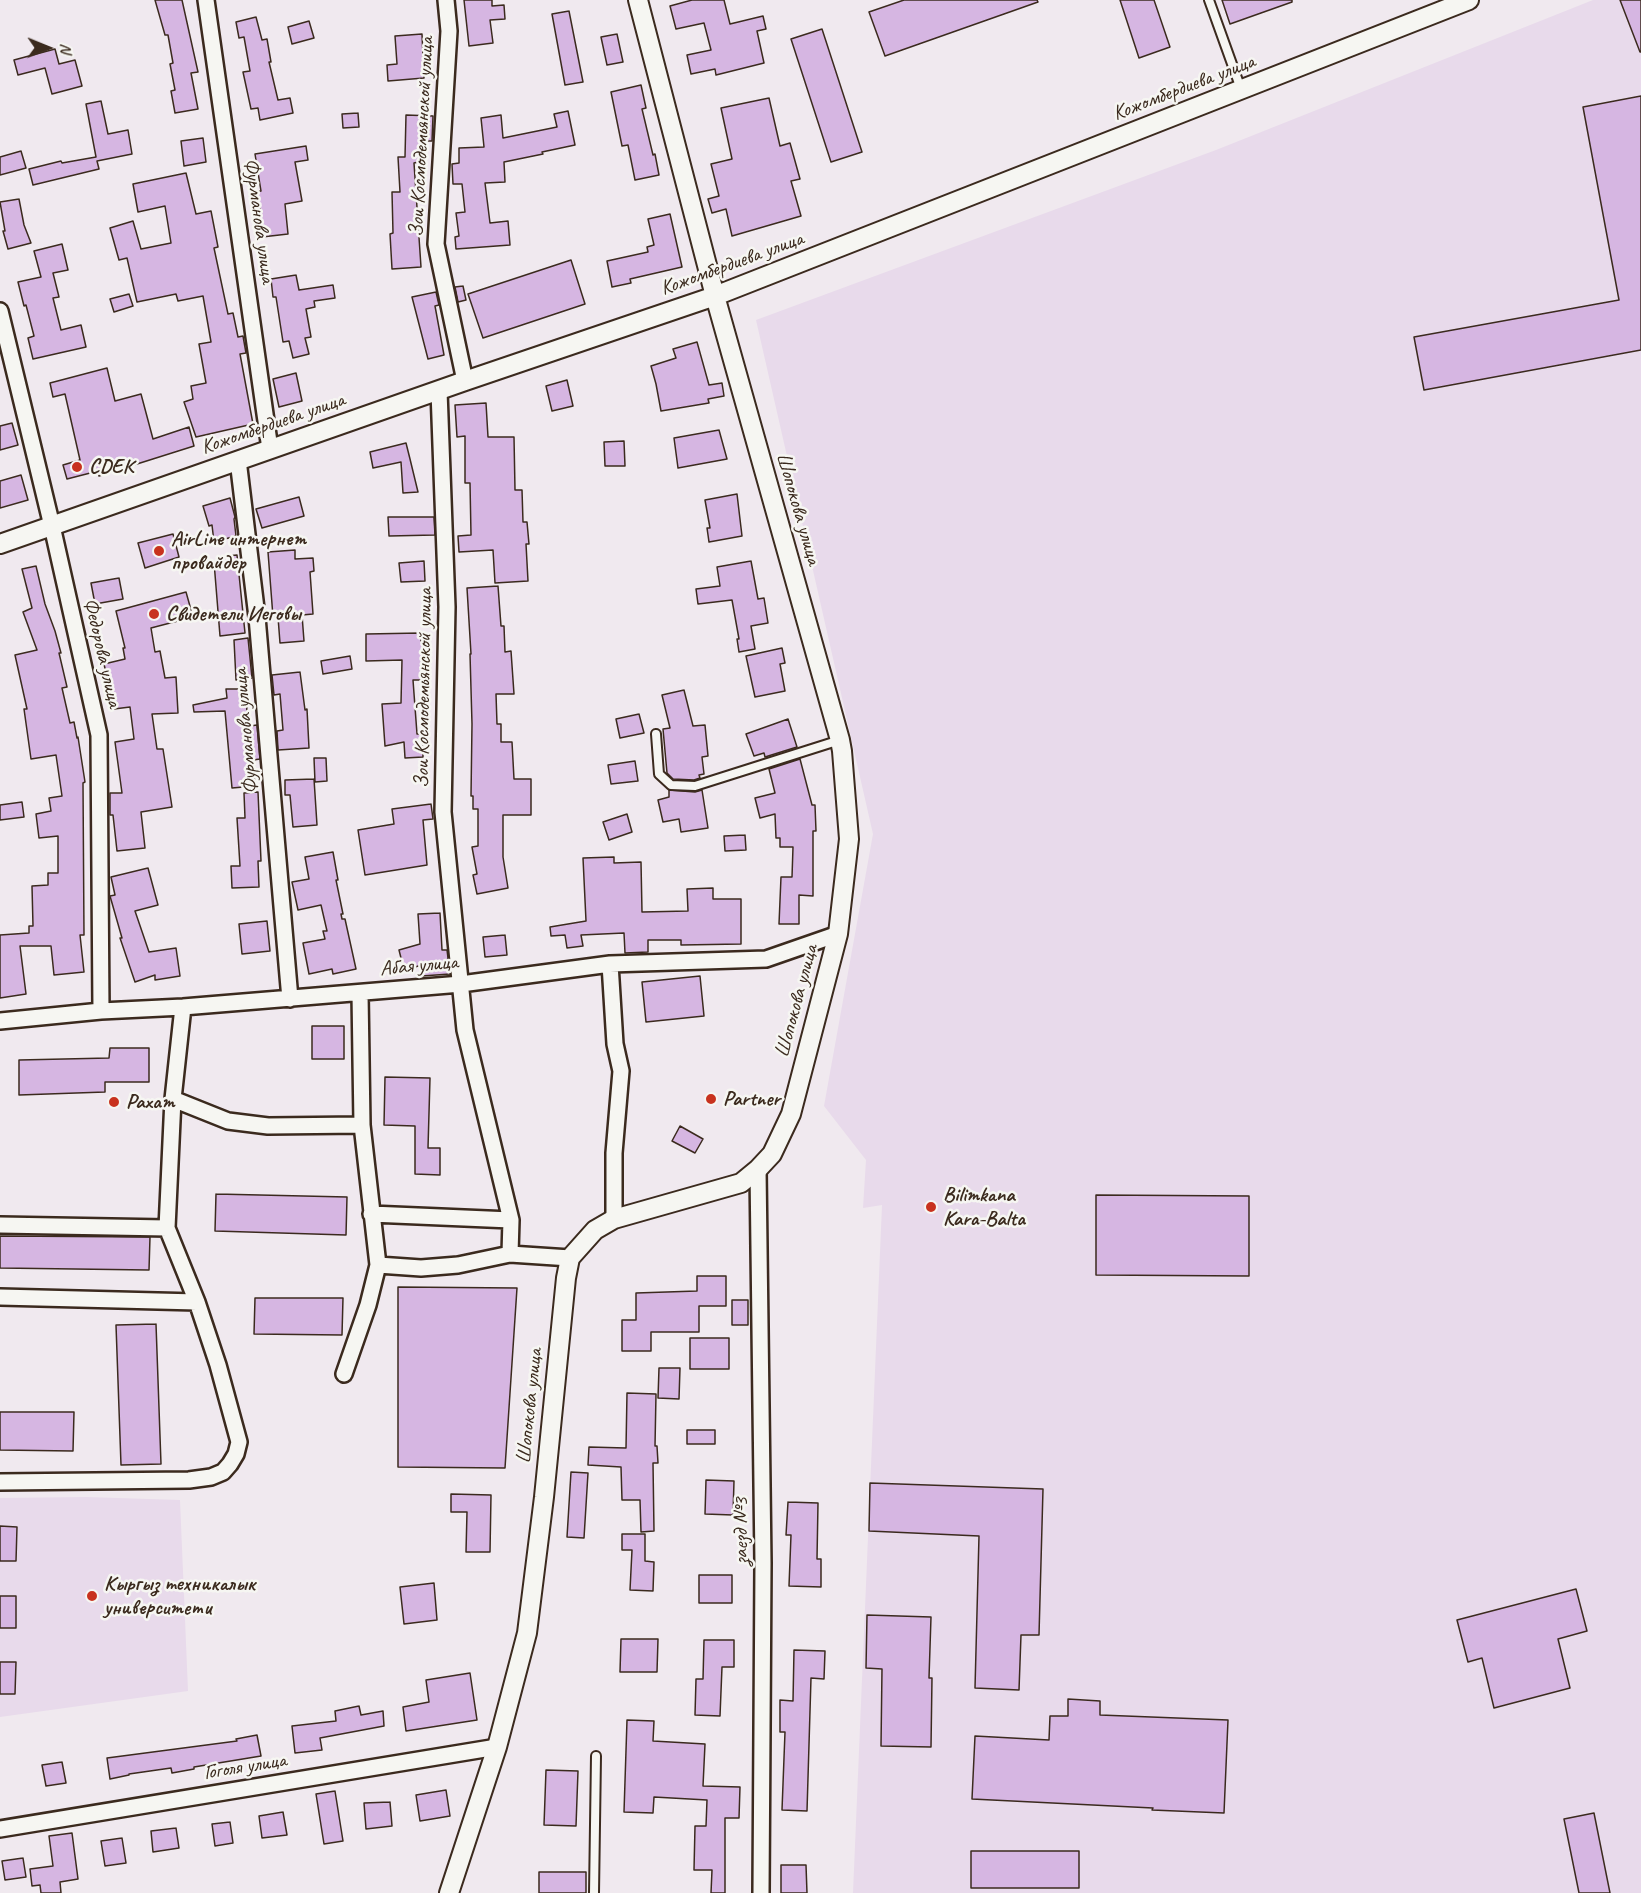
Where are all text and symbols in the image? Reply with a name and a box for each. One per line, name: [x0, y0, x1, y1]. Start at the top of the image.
north arrow: [18, 18, 78, 78]
street label: Зои Космодемьянской улица: [404, 36, 440, 238]
text: N: [56, 43, 76, 53]
street label: Кожомбердиева улица: [1109, 49, 1259, 127]
street label: Фурманова улица: [238, 157, 280, 285]
street label: Кожомбердиева улица: [657, 226, 807, 302]
street label: Кожомбердиева улица: [198, 388, 348, 460]
street label: Шопокова улица: [770, 450, 826, 568]
place label: CDEK: [89, 454, 133, 480]
marker: CDEK: [70, 460, 84, 474]
place label: AirLine интернет провайдер: [171, 526, 306, 576]
marker: AirLine интернет провайдер: [152, 544, 166, 558]
street label: Зои Космодемьянской улица: [410, 588, 438, 788]
street label: Федорова улица: [77, 596, 127, 710]
place label: Свидетели Иеговы: [166, 601, 301, 627]
marker: Свидетели Иеговы: [147, 607, 161, 621]
street label: Фурманова улица: [228, 667, 264, 795]
street label: Шопокова улица: [770, 942, 824, 1060]
street label: Абая улица: [379, 950, 459, 982]
place label: Partner: [723, 1086, 780, 1112]
place label: Рахат: [126, 1089, 175, 1115]
marker: Partner: [704, 1092, 718, 1106]
marker: Рахат: [107, 1095, 121, 1109]
place label: Bilimkana Kara-Balta: [943, 1182, 1025, 1232]
marker: Bilimkana Kara-Balta: [924, 1200, 938, 1214]
street label: Шопокова улица: [511, 1347, 549, 1465]
street label: заезд №3: [728, 1498, 754, 1564]
place label: Кыргыз техникалык университети: [104, 1571, 255, 1621]
marker: Кыргыз техникалык университети: [85, 1589, 99, 1603]
street label: Гоголя улица: [202, 1748, 288, 1786]

